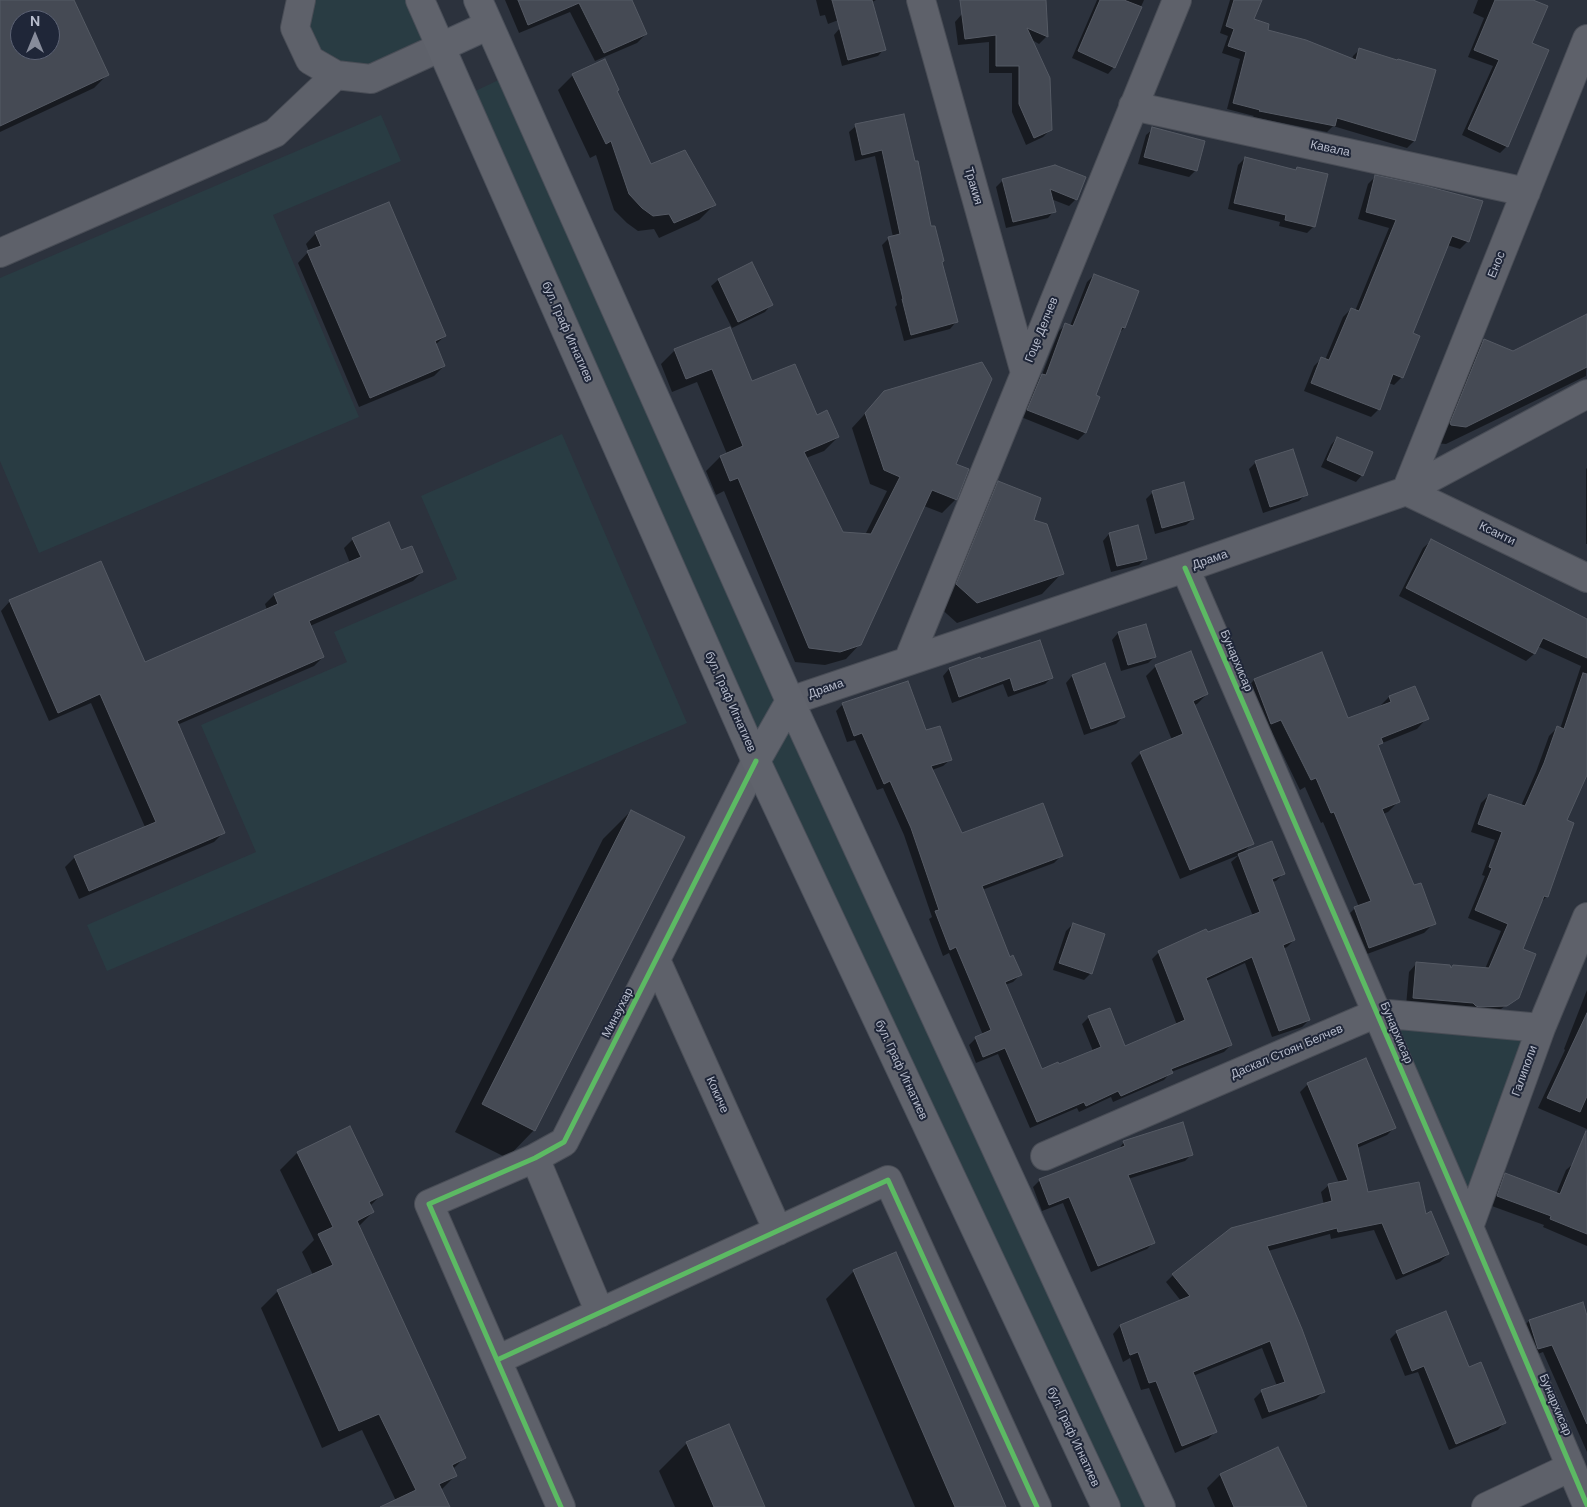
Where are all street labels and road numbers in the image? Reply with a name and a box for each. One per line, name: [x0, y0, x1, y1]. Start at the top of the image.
street label: Кавала: [1309, 138, 1351, 160]
street label: Тракия: [961, 166, 985, 206]
street label: Енос: [1485, 250, 1509, 280]
street label: бул. Граф Игнатиев: [538, 280, 596, 384]
street label: Гоце Делчев: [1022, 295, 1062, 365]
street label: Ксанти: [1477, 519, 1517, 549]
street label: Драма: [1190, 547, 1230, 573]
street label: Бунархисар: [1217, 628, 1255, 694]
street label: бул. Граф Игнатиев: [701, 650, 759, 754]
street label: Драма: [806, 676, 846, 702]
street label: Минзухар: [599, 986, 637, 1040]
street label: Бунархисар: [1377, 1000, 1415, 1066]
street label: бул. Граф Игнатиев: [872, 1018, 930, 1122]
street label: Даскал Стоян Белчев: [1229, 1022, 1345, 1082]
street label: Галиполи: [1509, 1044, 1541, 1098]
street label: Кокиче: [703, 1074, 731, 1116]
street label: Бунархисар: [1536, 1372, 1574, 1438]
street label: бул. Граф Игнатиев: [1044, 1385, 1102, 1489]

